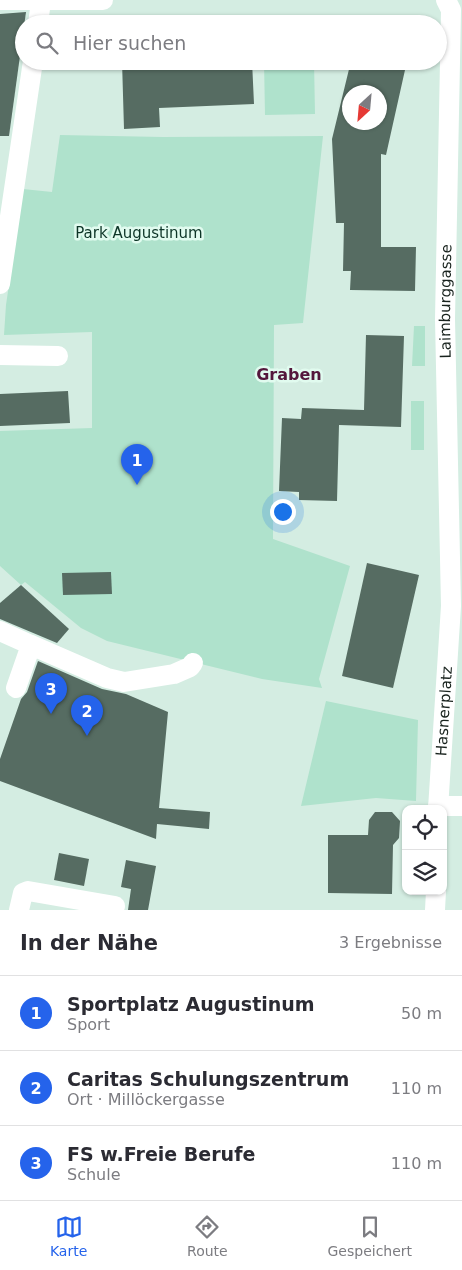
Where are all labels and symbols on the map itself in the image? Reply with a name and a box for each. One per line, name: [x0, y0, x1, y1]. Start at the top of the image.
north arrow: [342, 85, 387, 130]
park label: Park Augustinum: [75, 224, 203, 242]
street label: Laimburggasse: [436, 244, 455, 359]
district label: Graben: [256, 365, 322, 384]
pin: 1: [121, 444, 153, 485]
your location: [270, 499, 296, 525]
street label: Hasnerplatz: [432, 666, 456, 757]
pin: 3: [35, 673, 67, 714]
pin: 2: [71, 695, 103, 736]

